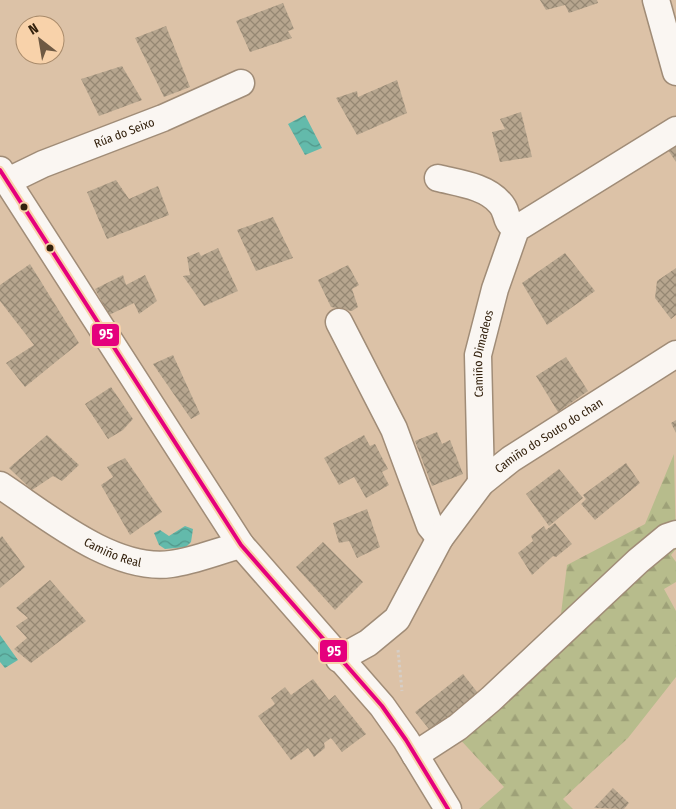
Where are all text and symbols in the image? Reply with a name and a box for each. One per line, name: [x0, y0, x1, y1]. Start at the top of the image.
north arrow: [15, 15, 65, 65]
text: N: [26, 20, 42, 39]
street label: Rúa do Seixo: [92, 115, 156, 151]
unlabelled marker: [19, 202, 29, 212]
unlabelled marker: [45, 243, 55, 253]
street label: Camiño Dimadeos: [471, 308, 496, 397]
line badge: 95: [91, 323, 120, 347]
text: 95: [99, 326, 113, 343]
street label: Camiño do Souto do chan: [492, 395, 605, 476]
street label: Camiño Real: [82, 535, 143, 570]
line badge: 95: [319, 639, 348, 663]
text: 95: [327, 643, 341, 660]

